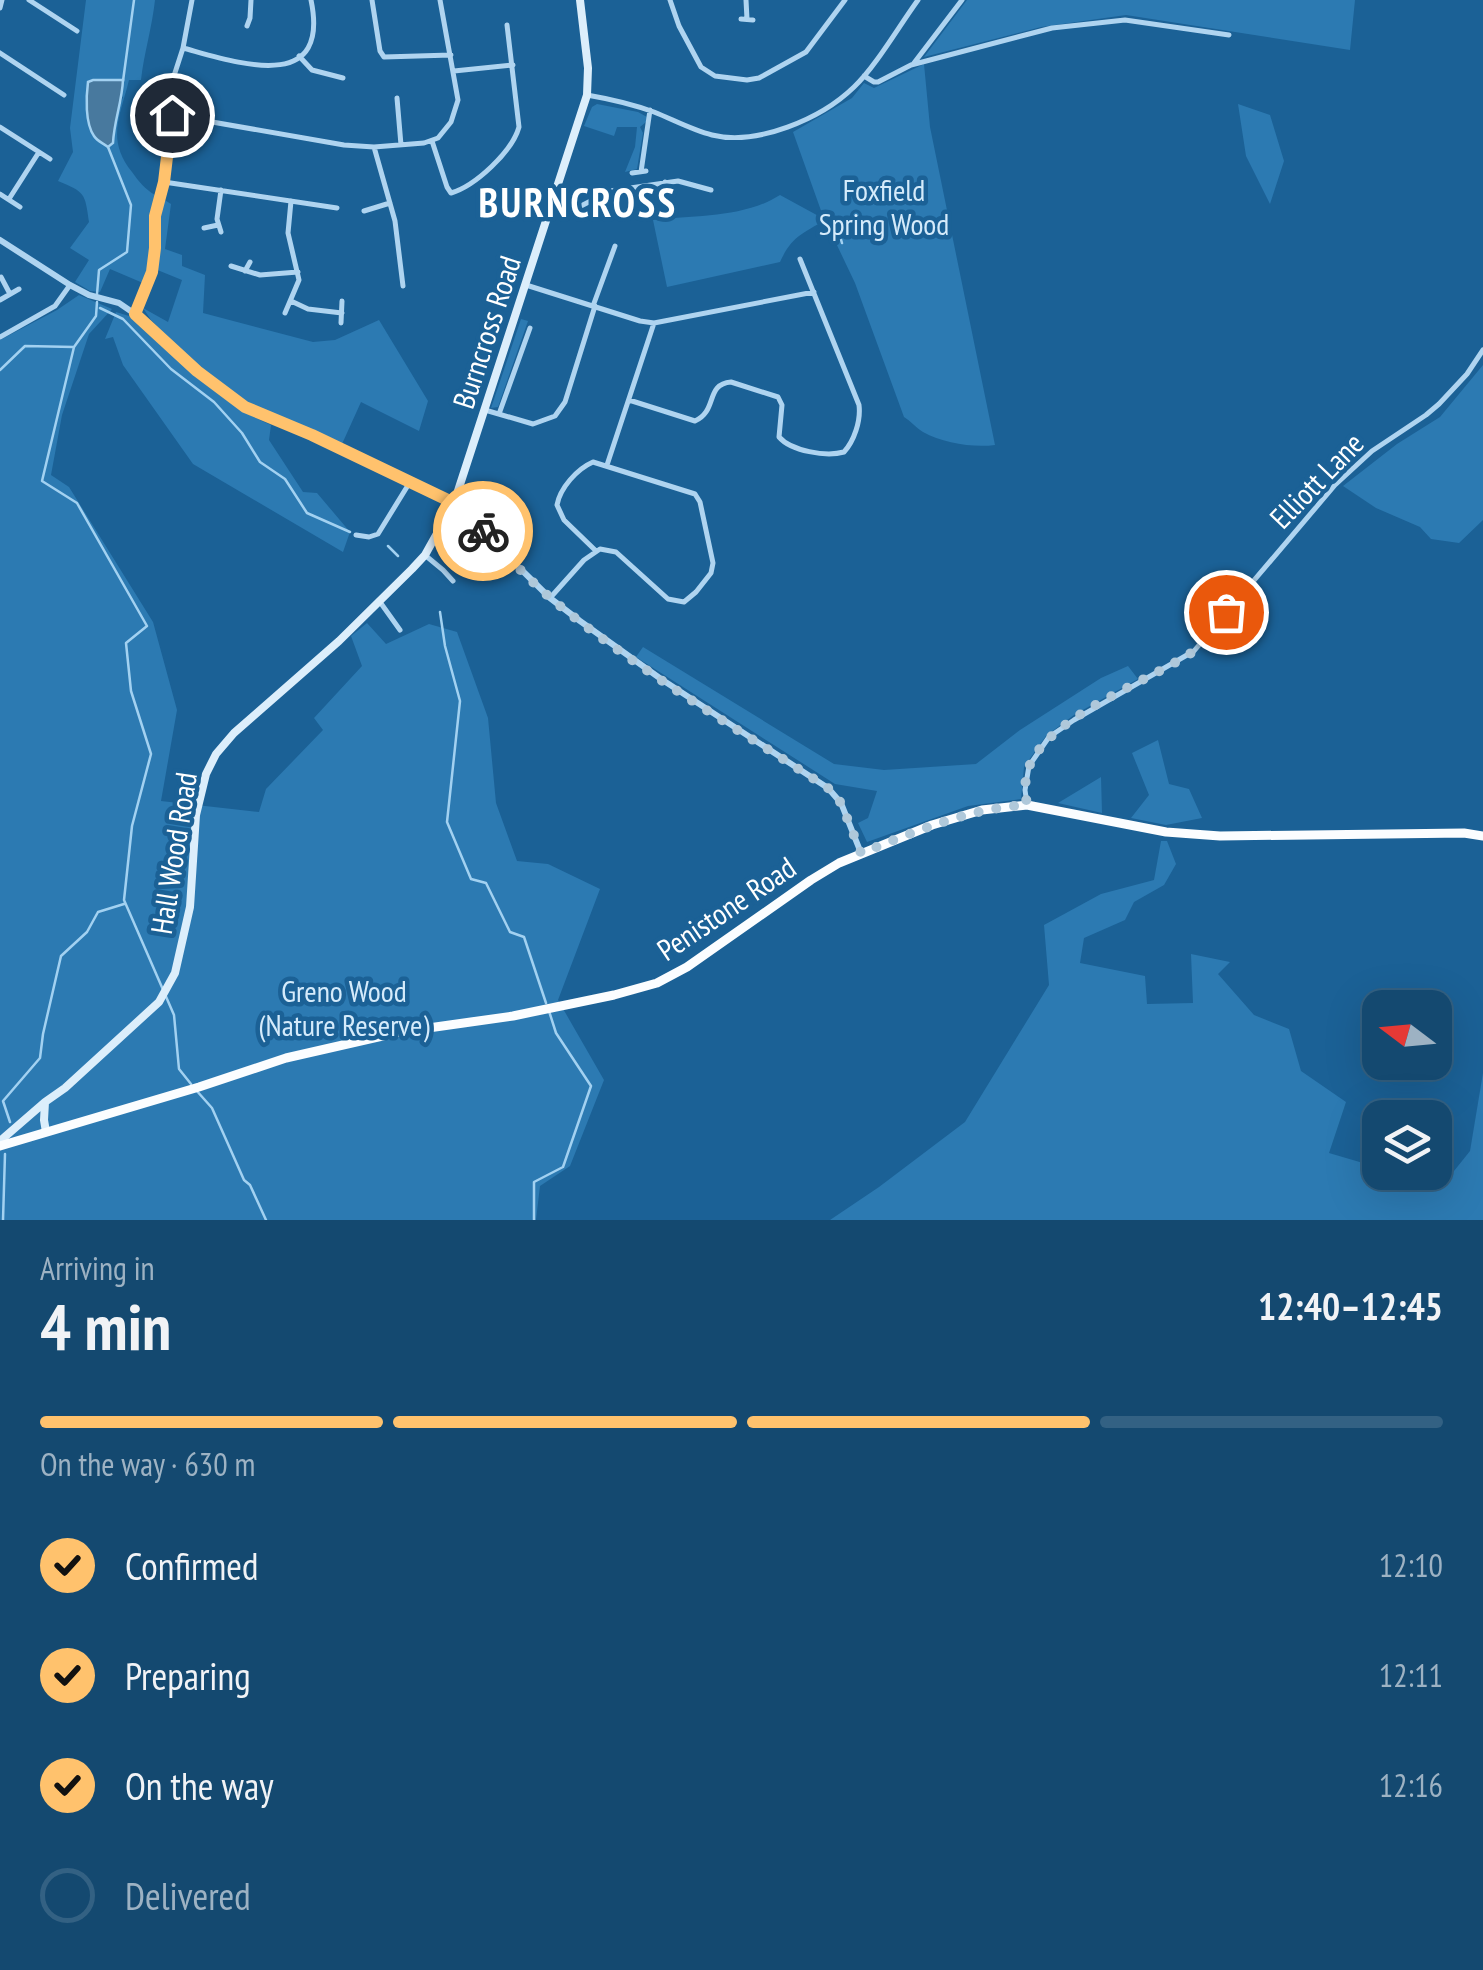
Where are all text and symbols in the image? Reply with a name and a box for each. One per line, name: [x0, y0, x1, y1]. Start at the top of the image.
pin: [130, 73, 215, 158]
icon: home: [145, 88, 200, 143]
park label: Foxfield Spring Wood: [819, 170, 949, 243]
district label: BURNCROSS: [478, 176, 678, 228]
street label: Burncross Road: [443, 251, 529, 413]
street label: Elliott Lane: [1261, 424, 1371, 536]
courier: [433, 481, 533, 581]
icon: bike: [456, 504, 511, 559]
pin: [1184, 570, 1269, 655]
icon: bag: [1199, 585, 1254, 640]
street label: Hall Wood Road: [141, 769, 205, 937]
street label: Penistone Road: [649, 847, 803, 969]
park label: Greno Wood (Nature Reserve): [259, 971, 429, 1044]
north arrow: [1362, 990, 1452, 1080]
map controls: [1362, 990, 1452, 1190]
button: layers: [1362, 1100, 1452, 1190]
text: Arriving in: [40, 1247, 155, 1289]
text: 12:40–12:45: [1258, 1281, 1443, 1330]
text: 4 min: [40, 1284, 171, 1368]
text: On the way · 630 m: [40, 1443, 255, 1485]
icon: check: [40, 1538, 95, 1593]
text: Confirmed: [125, 1541, 258, 1590]
text: 12:10: [1379, 1544, 1443, 1586]
icon: check: [40, 1648, 95, 1703]
text: Preparing: [125, 1651, 251, 1700]
text: 12:11: [1379, 1654, 1443, 1696]
icon: check: [40, 1758, 95, 1813]
text: On the way: [125, 1761, 273, 1810]
text: 12:16: [1379, 1764, 1443, 1806]
text: Delivered: [125, 1871, 251, 1920]

